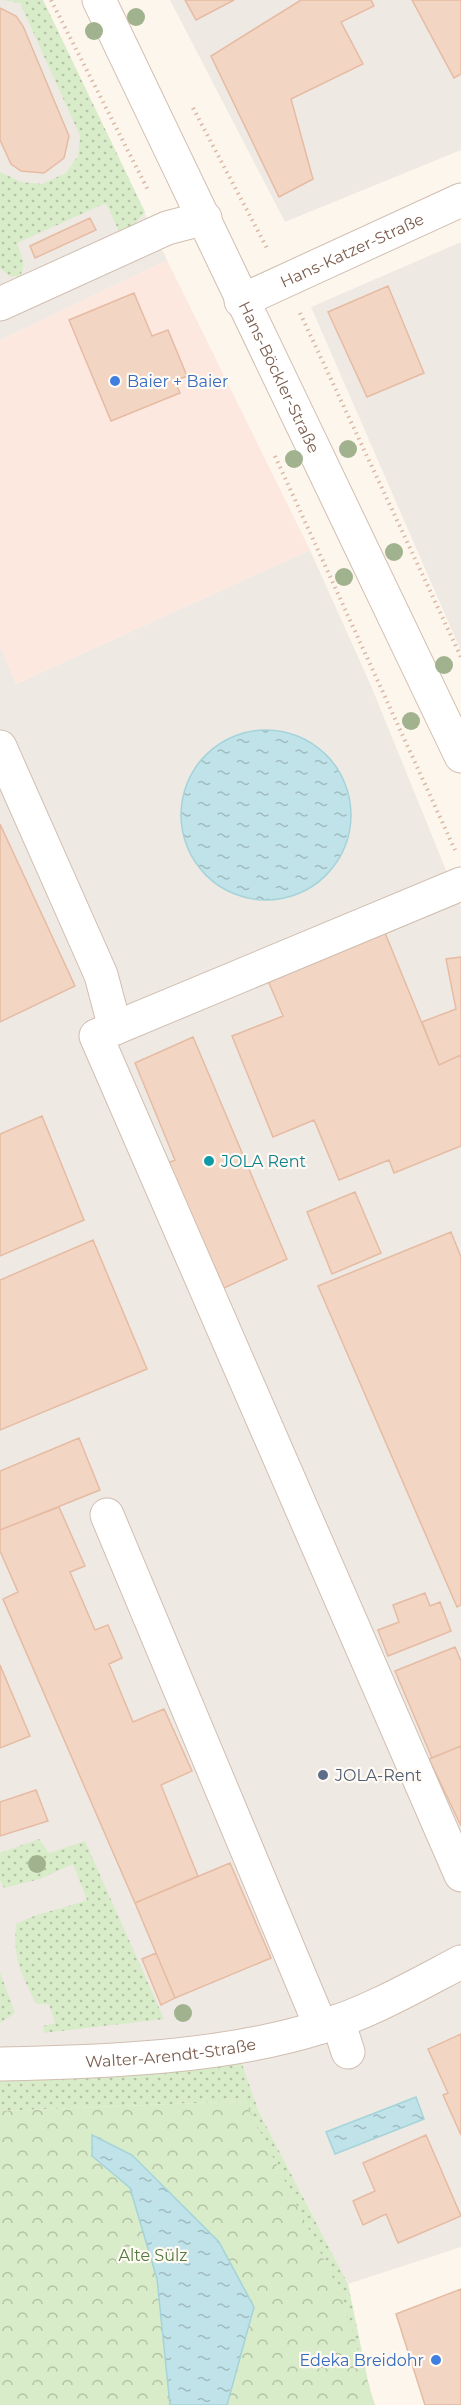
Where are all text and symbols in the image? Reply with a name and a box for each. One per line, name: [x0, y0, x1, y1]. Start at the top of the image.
street label: Hans-Katzer-Straße: [277, 209, 427, 292]
street label: Hans-Böckler-Straße: [235, 298, 323, 456]
place label: Baier + Baier: [127, 372, 228, 391]
marker: Baier + Baier: [108, 374, 122, 388]
place label: JOLA Rent: [220, 1152, 307, 1171]
marker: JOLA Rent: [202, 1154, 216, 1168]
place label: JOLA-Rent: [334, 1766, 422, 1785]
marker: JOLA-Rent: [316, 1768, 330, 1782]
street label: Walter-Arendt-Straße: [85, 2035, 258, 2071]
park label: Alte Sülz: [119, 2246, 187, 2265]
place label: Edeka Breidohr: [300, 2351, 424, 2370]
marker: Edeka Breidohr: [429, 2353, 443, 2367]

